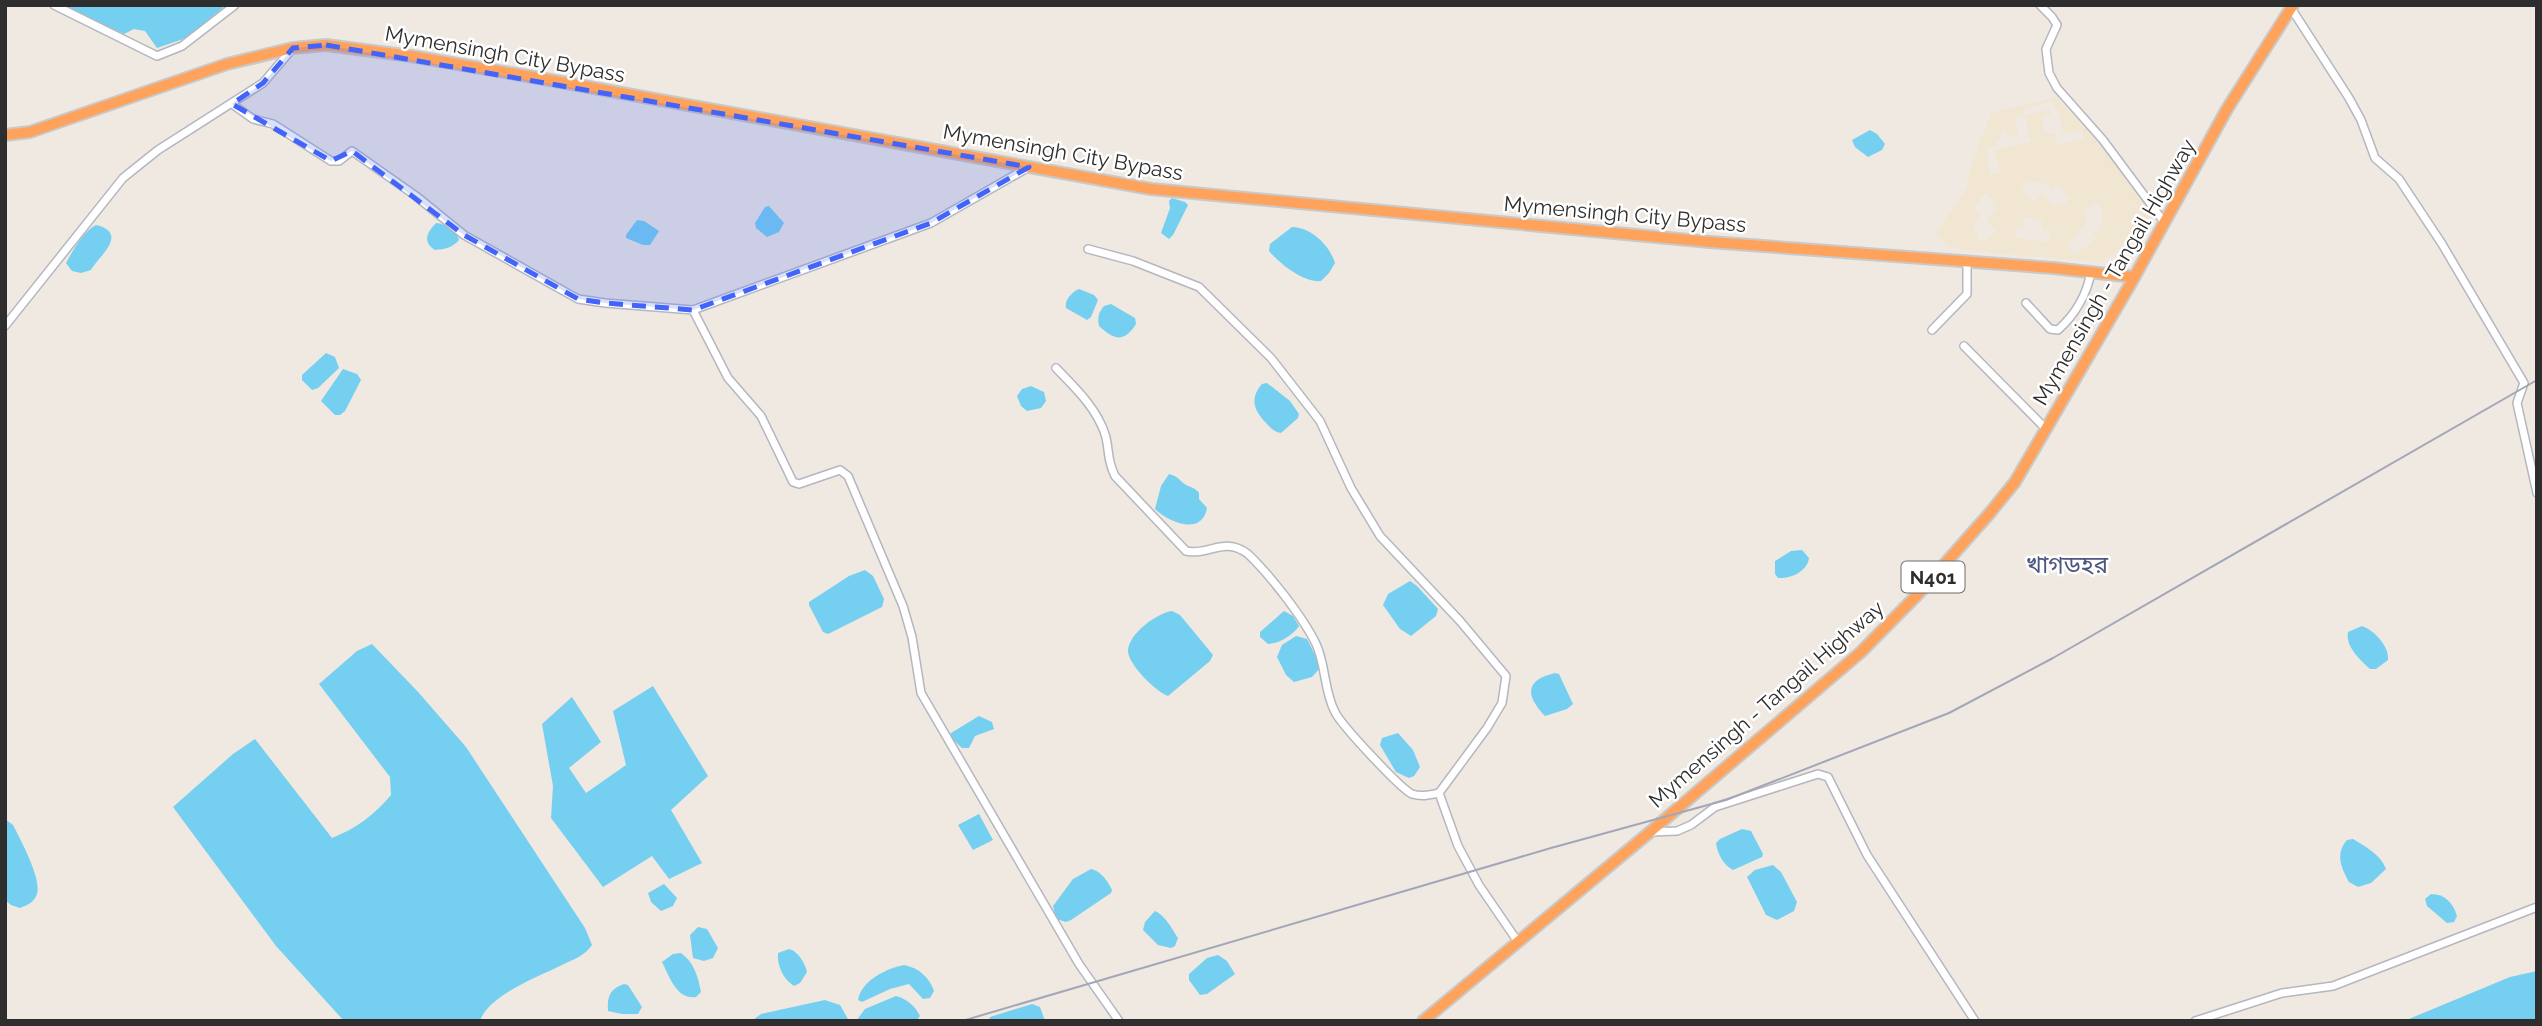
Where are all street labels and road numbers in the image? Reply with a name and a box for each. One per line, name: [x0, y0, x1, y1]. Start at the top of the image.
street label: Mymensingh City Bypass: [383, 21, 627, 87]
street label: Mymensingh City Bypass: [941, 119, 1185, 185]
street label: Mymensingh - Tangail Highway: [2027, 135, 2201, 409]
street label: Mymensingh City Bypass: [1503, 191, 1747, 237]
road number: N401: [1902, 562, 1965, 592]
street label: Mymensingh - Tangail Highway: [1644, 595, 1888, 813]

